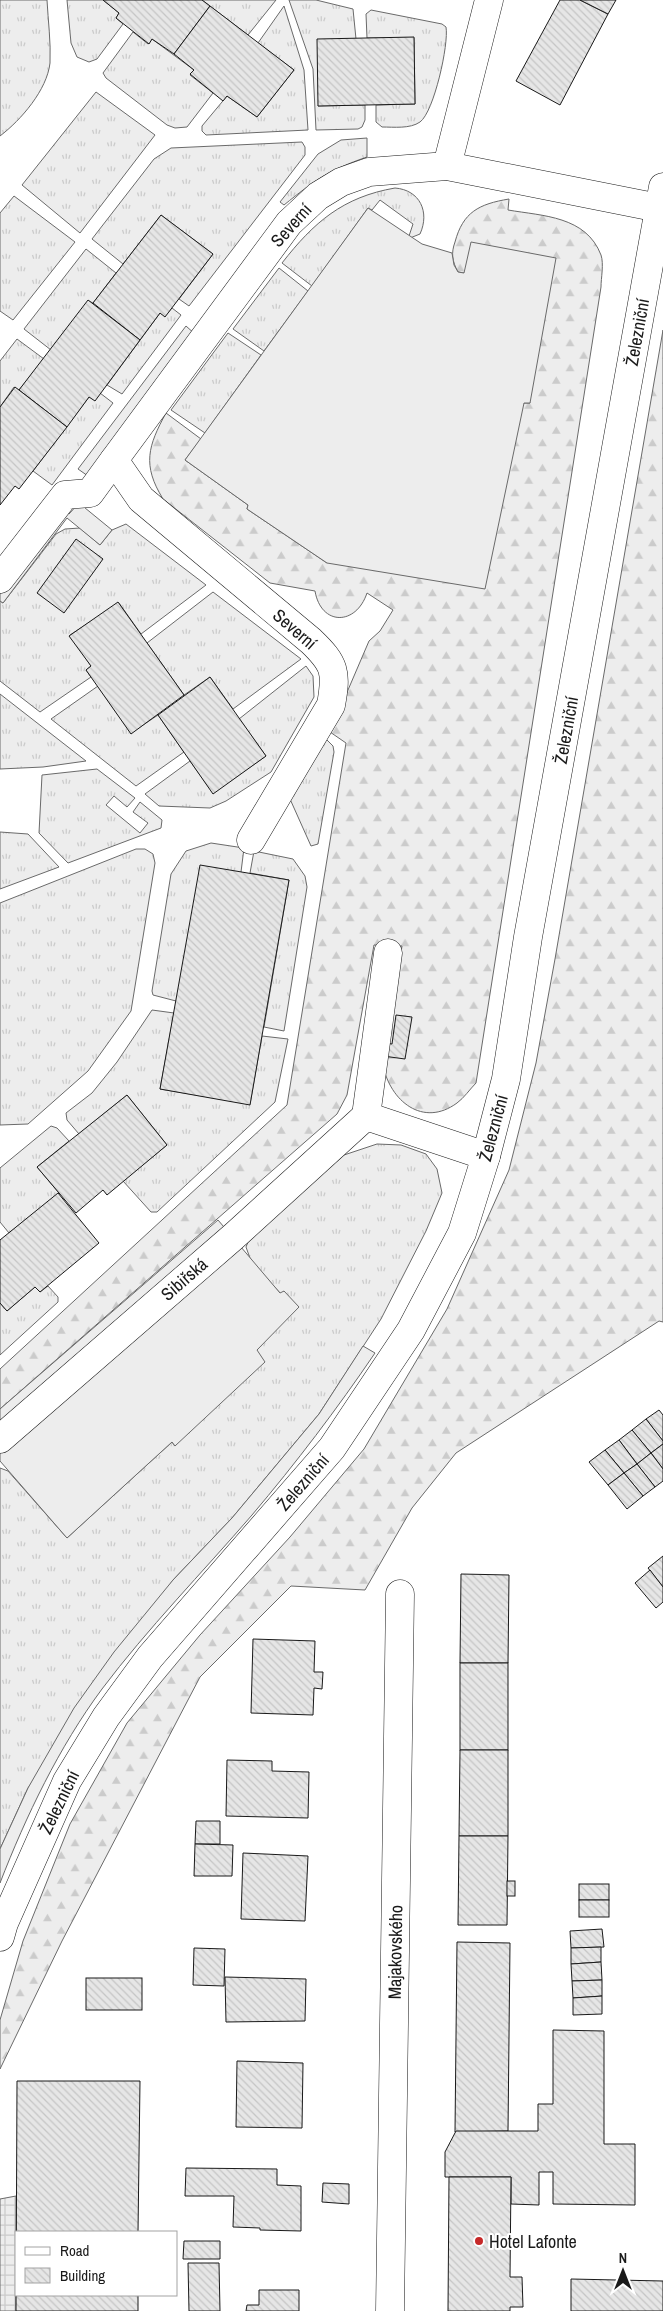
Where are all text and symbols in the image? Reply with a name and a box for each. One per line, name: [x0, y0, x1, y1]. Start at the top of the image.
street label: Severní: [265, 197, 318, 252]
street label: Železniční: [619, 295, 655, 368]
street label: Severní: [268, 603, 323, 656]
street label: Železniční: [548, 693, 584, 766]
street label: Železniční: [472, 1091, 514, 1164]
street label: Sibiřská: [155, 1252, 213, 1306]
street label: Železniční: [271, 1447, 335, 1516]
street label: Železniční: [33, 1765, 86, 1838]
street label: Majakovského: [382, 1905, 408, 1999]
place label: Hotel Lafonte: [489, 2229, 577, 2254]
legend: [15, 2231, 178, 2296]
marker: Hotel Lafonte: [473, 2235, 485, 2247]
text: Road: [60, 2240, 89, 2261]
north arrow: [598, 2246, 648, 2296]
text: N: [619, 2249, 627, 2267]
text: Building: [60, 2265, 105, 2286]

